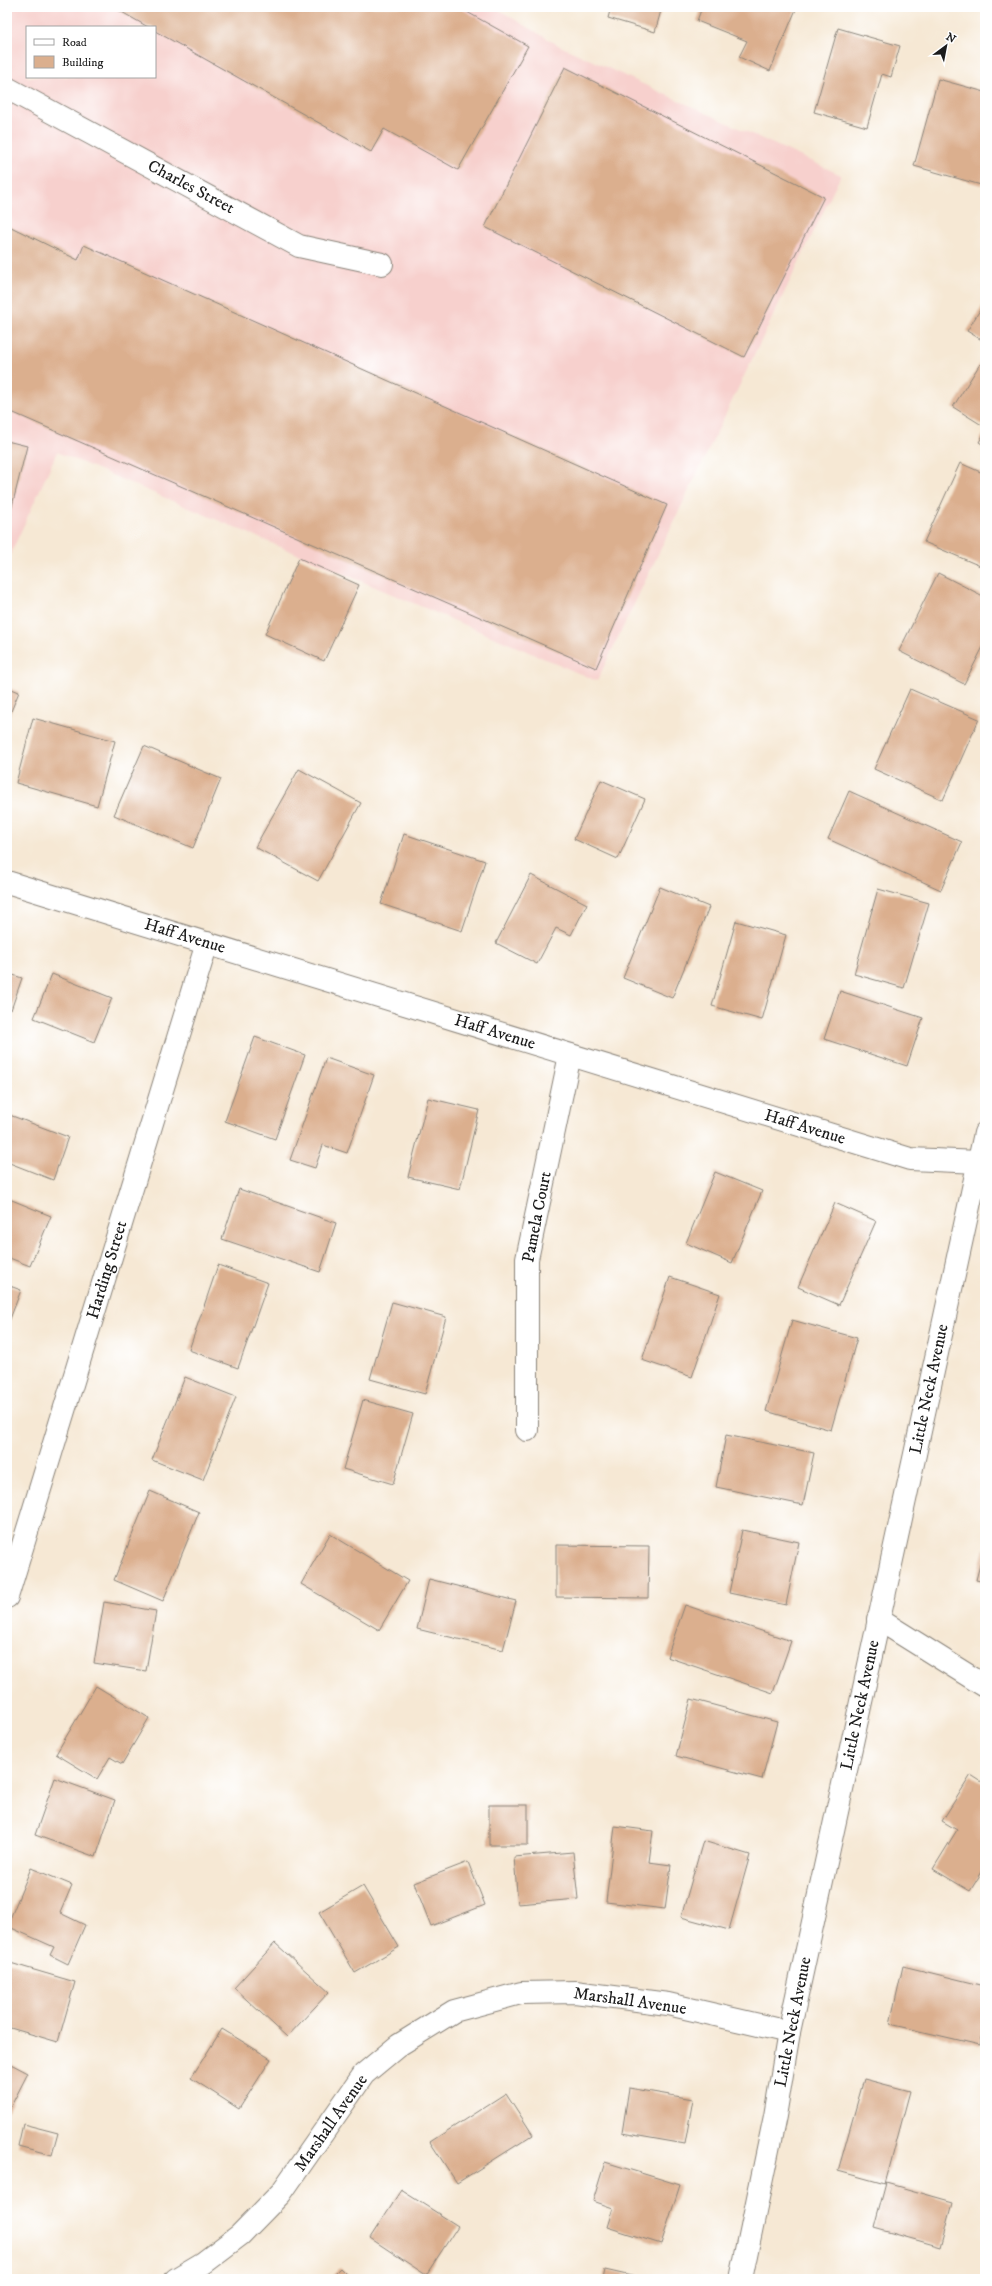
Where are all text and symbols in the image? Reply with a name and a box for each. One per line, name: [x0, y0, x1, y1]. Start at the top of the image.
legend: [26, 26, 156, 78]
north arrow: [926, 26, 966, 66]
text: N: [943, 30, 958, 47]
text: Road: [62, 35, 87, 50]
text: Building: [62, 55, 103, 70]
street label: Charles Street: [144, 155, 239, 219]
street label: Haff Avenue: [142, 913, 228, 959]
street label: Haff Avenue: [452, 1009, 538, 1055]
street label: Haff Avenue: [762, 1104, 848, 1150]
street label: Pamela Court: [517, 1169, 557, 1264]
street label: Harding Street: [82, 1218, 133, 1322]
street label: Little Neck Avenue: [904, 1322, 954, 1456]
street label: Little Neck Avenue: [835, 1638, 885, 1772]
street label: Little Neck Avenue: [770, 1955, 816, 2089]
street label: Marshall Avenue: [572, 1982, 688, 2020]
street label: Marshall Avenue: [289, 2070, 373, 2176]

